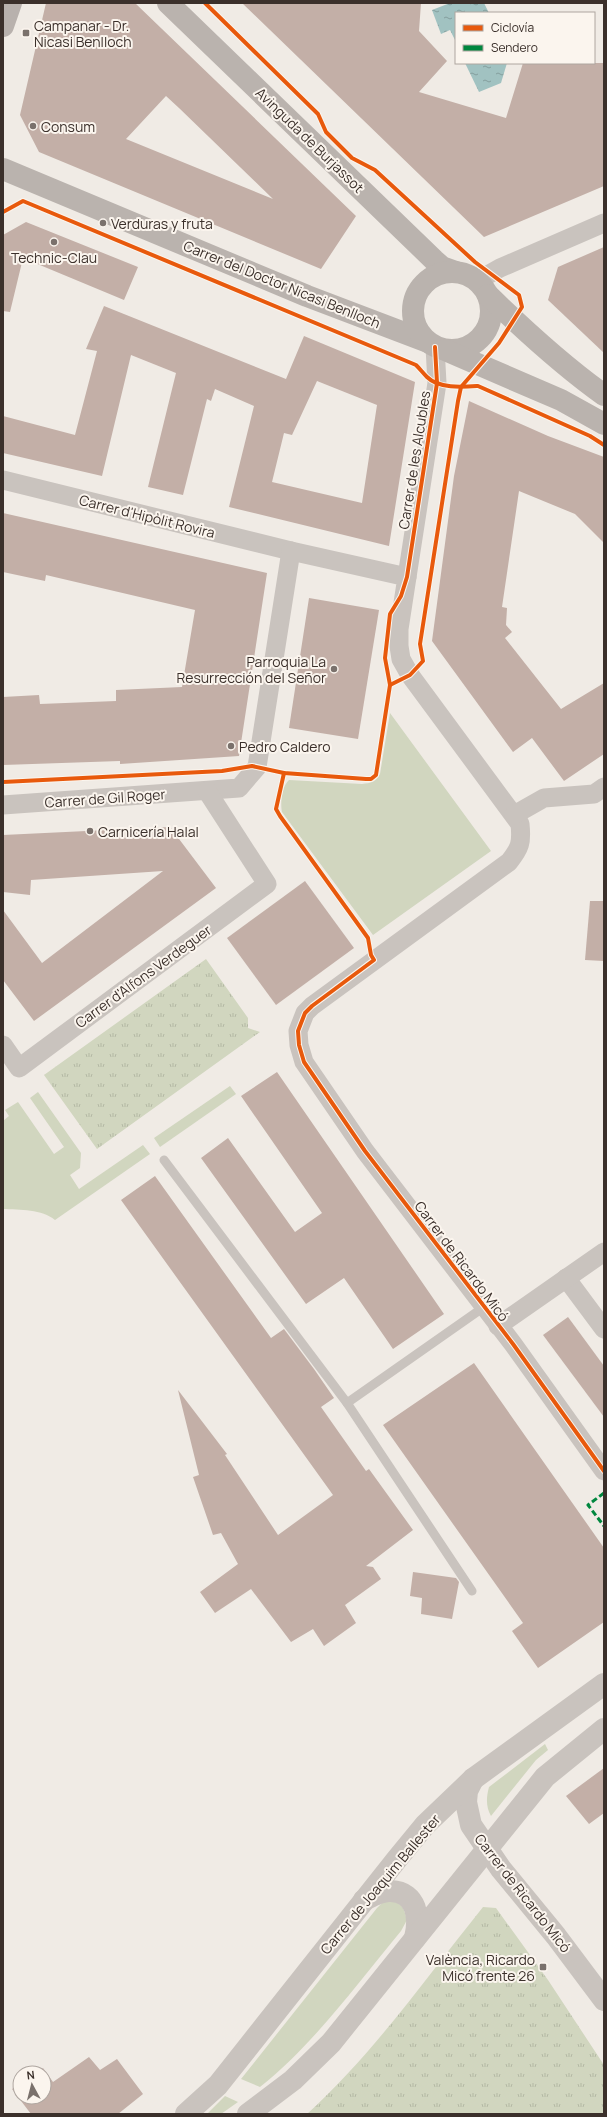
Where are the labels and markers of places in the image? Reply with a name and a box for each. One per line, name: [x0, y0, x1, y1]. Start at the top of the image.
place label: Campanar - Dr. Nicasi Benlloch: [34, 16, 132, 51]
marker: Campanar - Dr. Nicasi Benlloch: [21, 28, 31, 38]
place label: Consum: [41, 117, 95, 136]
marker: Consum: [28, 121, 38, 131]
place label: Verduras y fruta: [111, 214, 213, 233]
marker: Verduras y fruta: [98, 218, 108, 228]
marker: Technic-Clau: [49, 237, 59, 247]
place label: Technic-Clau: [11, 248, 97, 267]
place label: Parroquia La Resurrección del Señor: [176, 652, 326, 687]
marker: Parroquia La Resurrección del Señor: [329, 664, 339, 674]
place label: Pedro Caldero: [239, 737, 331, 756]
marker: Pedro Caldero: [226, 741, 236, 751]
place label: Carnicería Halal: [98, 822, 199, 841]
marker: Carnicería Halal: [85, 826, 95, 836]
place label: València, Ricardo Micó frente 26: [426, 1950, 535, 1985]
marker: València, Ricardo Micó frente 26: [538, 1962, 548, 1972]

